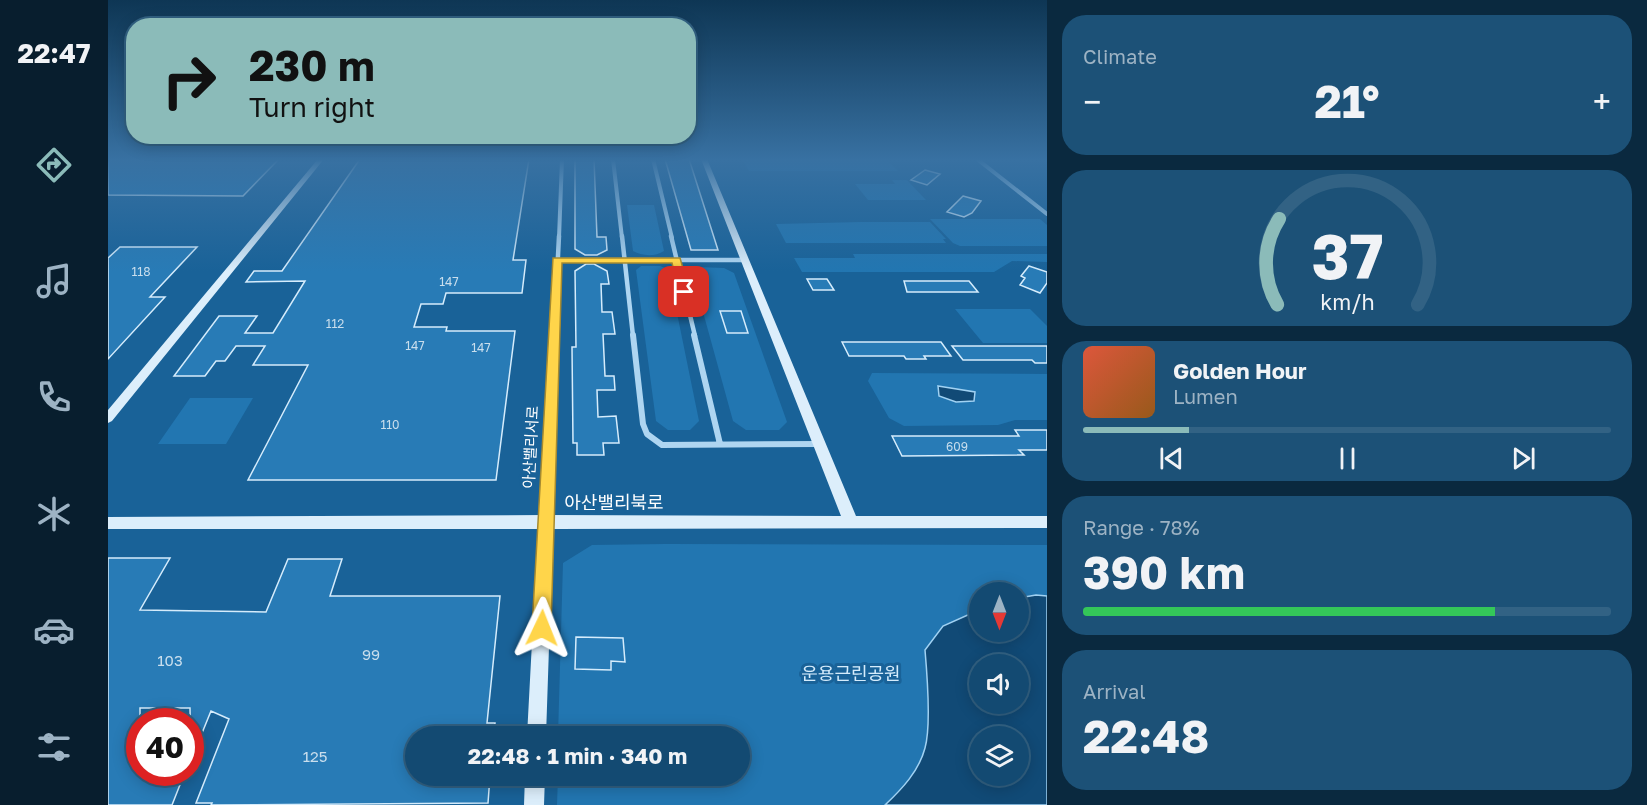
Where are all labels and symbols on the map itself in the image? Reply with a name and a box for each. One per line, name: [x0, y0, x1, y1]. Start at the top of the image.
house number: 118: [132, 264, 150, 279]
pin: [658, 266, 709, 317]
house number: 147: [439, 274, 459, 289]
house number: 112: [326, 316, 344, 331]
house number: 147: [405, 338, 425, 353]
house number: 147: [471, 340, 491, 355]
street label: 아산밸리서로: [519, 405, 541, 489]
house number: 110: [380, 417, 400, 432]
house number: 609: [946, 439, 968, 454]
street label: 아산밸리북로: [564, 491, 664, 513]
north arrow: [969, 582, 1029, 642]
position arrow: [510, 596, 574, 660]
house number: 99: [362, 645, 380, 663]
house number: 103: [157, 651, 183, 669]
park label: 운용근린공원: [801, 662, 901, 684]
speed limit sign: 40: [126, 708, 204, 786]
house number: 125: [303, 747, 327, 765]

